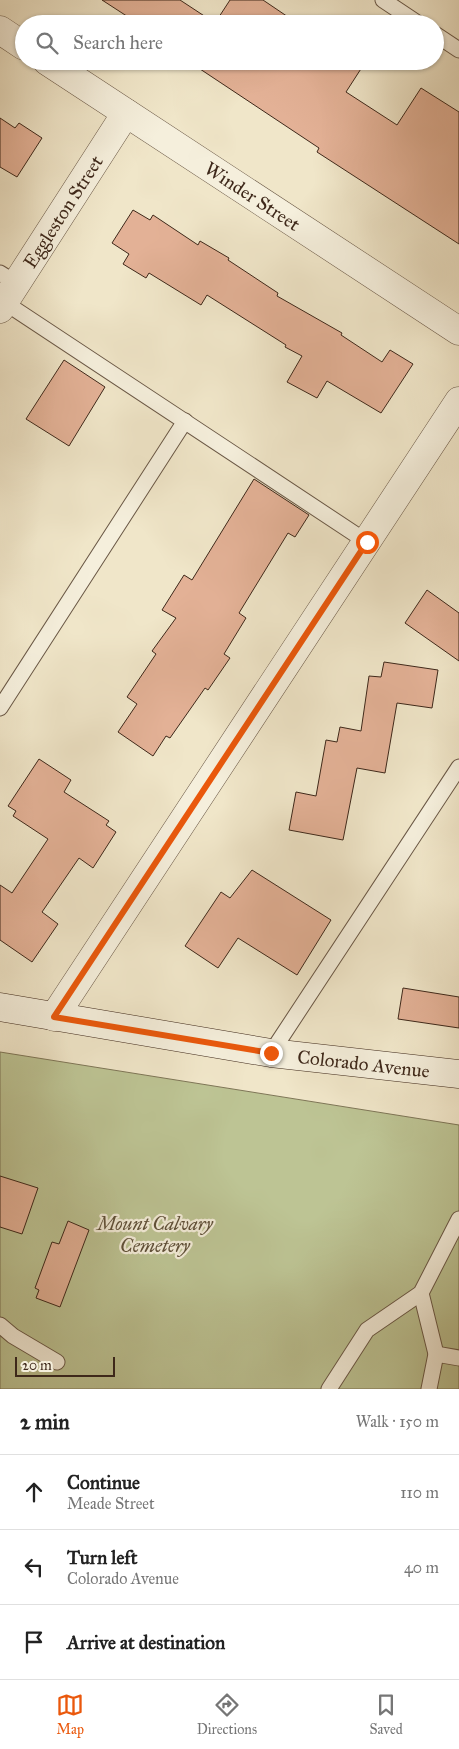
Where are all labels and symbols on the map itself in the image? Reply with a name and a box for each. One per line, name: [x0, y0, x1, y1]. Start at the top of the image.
street label: Eggleston Street: [18, 151, 108, 272]
street label: Winder Street: [200, 157, 305, 236]
route start: [356, 531, 379, 554]
route end: [260, 1042, 283, 1065]
street label: Colorado Avenue: [296, 1045, 431, 1083]
park label: Mount Calvary Cemetery: [95, 1212, 214, 1257]
scale bar: [15, 1354, 115, 1377]

